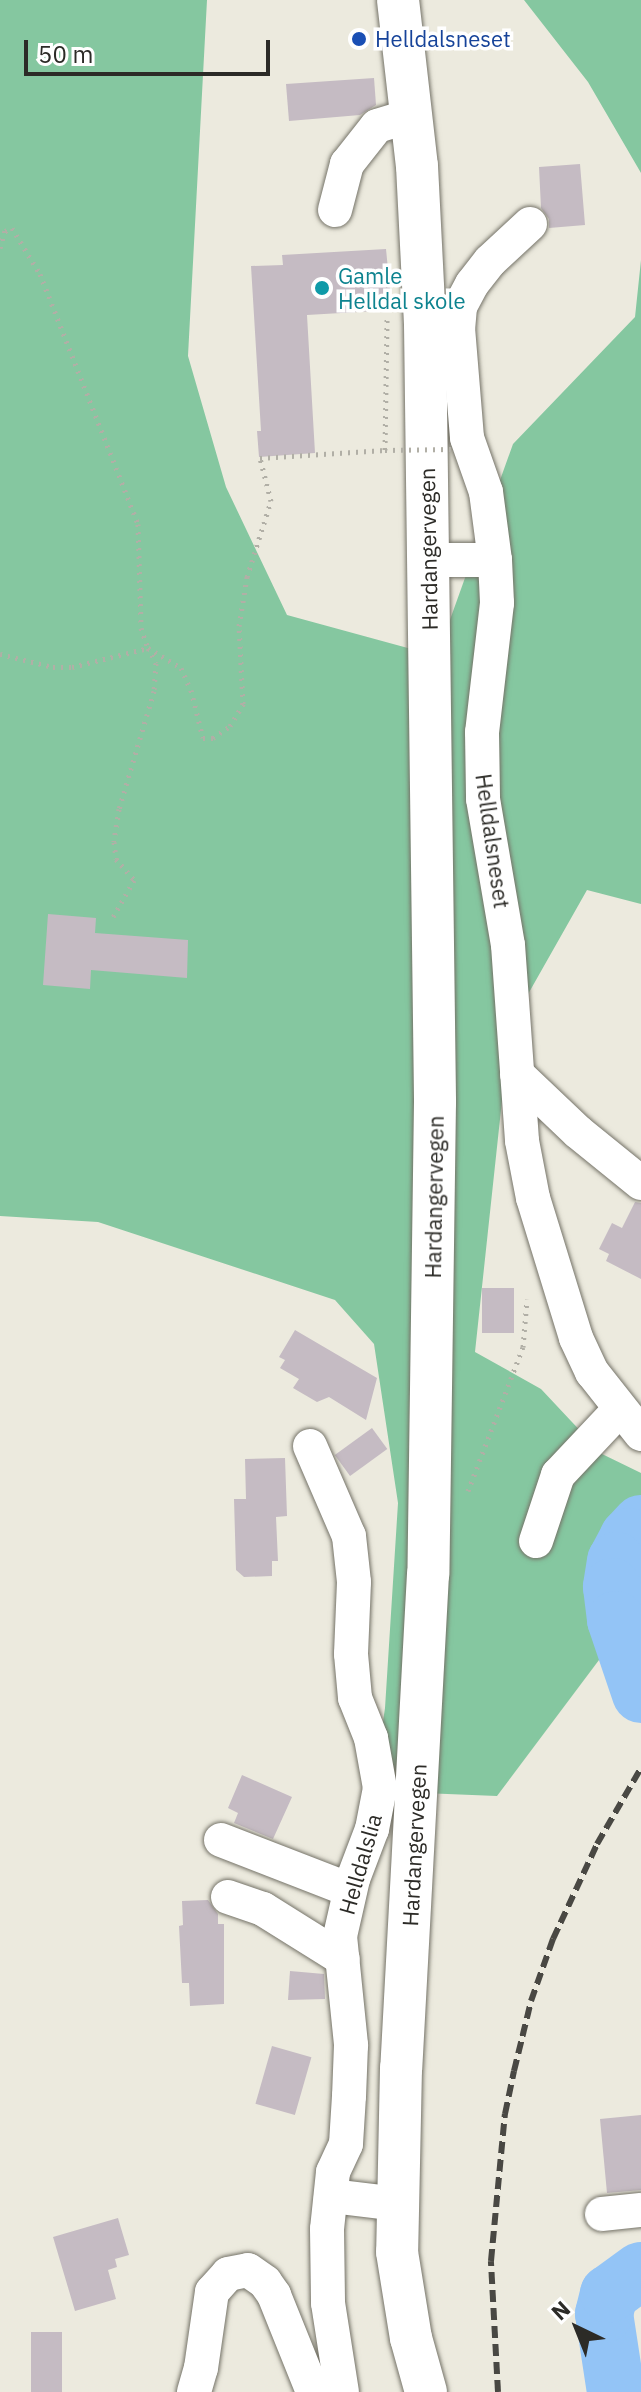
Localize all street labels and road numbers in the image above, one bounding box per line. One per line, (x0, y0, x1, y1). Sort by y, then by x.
street label: Hardangervegen (413, 467, 443, 631)
street label: Helldalsneset (470, 772, 516, 910)
street label: Hardangervegen (419, 1115, 449, 1279)
street label: Hardangervegen (397, 1763, 431, 1927)
street label: Helldalslia (333, 1810, 387, 1918)

